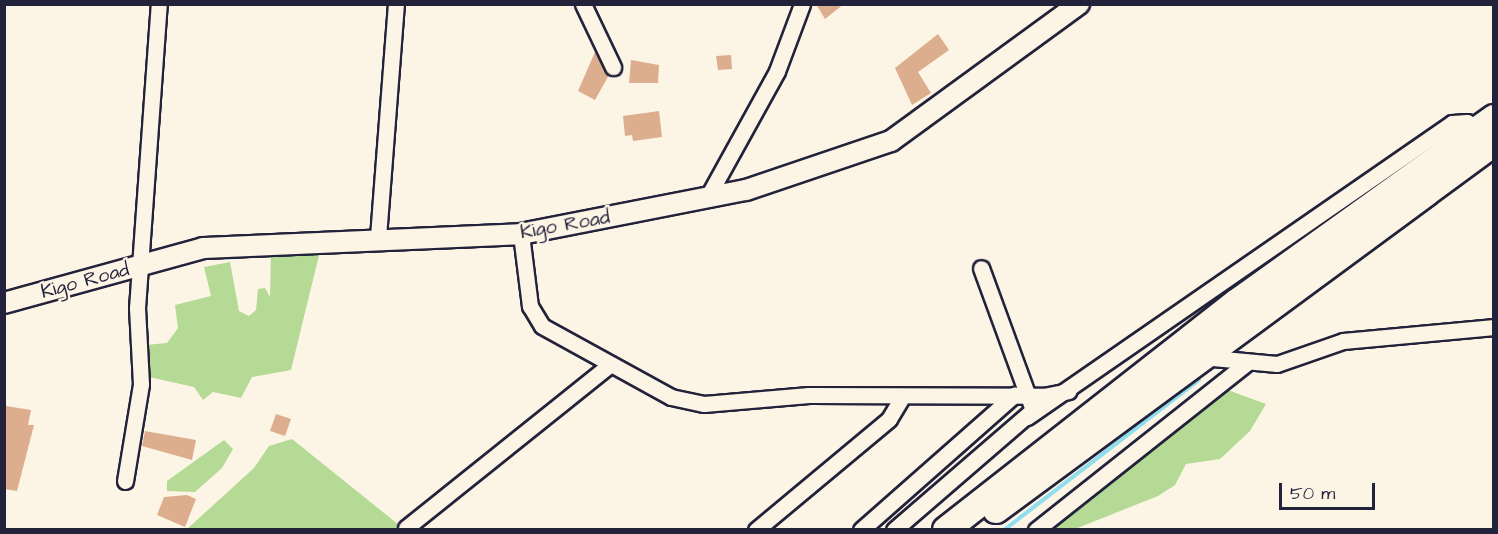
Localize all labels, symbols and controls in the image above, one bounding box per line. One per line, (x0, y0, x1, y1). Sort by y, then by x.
street label: Kigo Road (518, 205, 612, 245)
street label: Kigo Road (38, 258, 132, 304)
scale bar (1282, 471, 1378, 509)
text: 50 m (1290, 481, 1335, 506)

